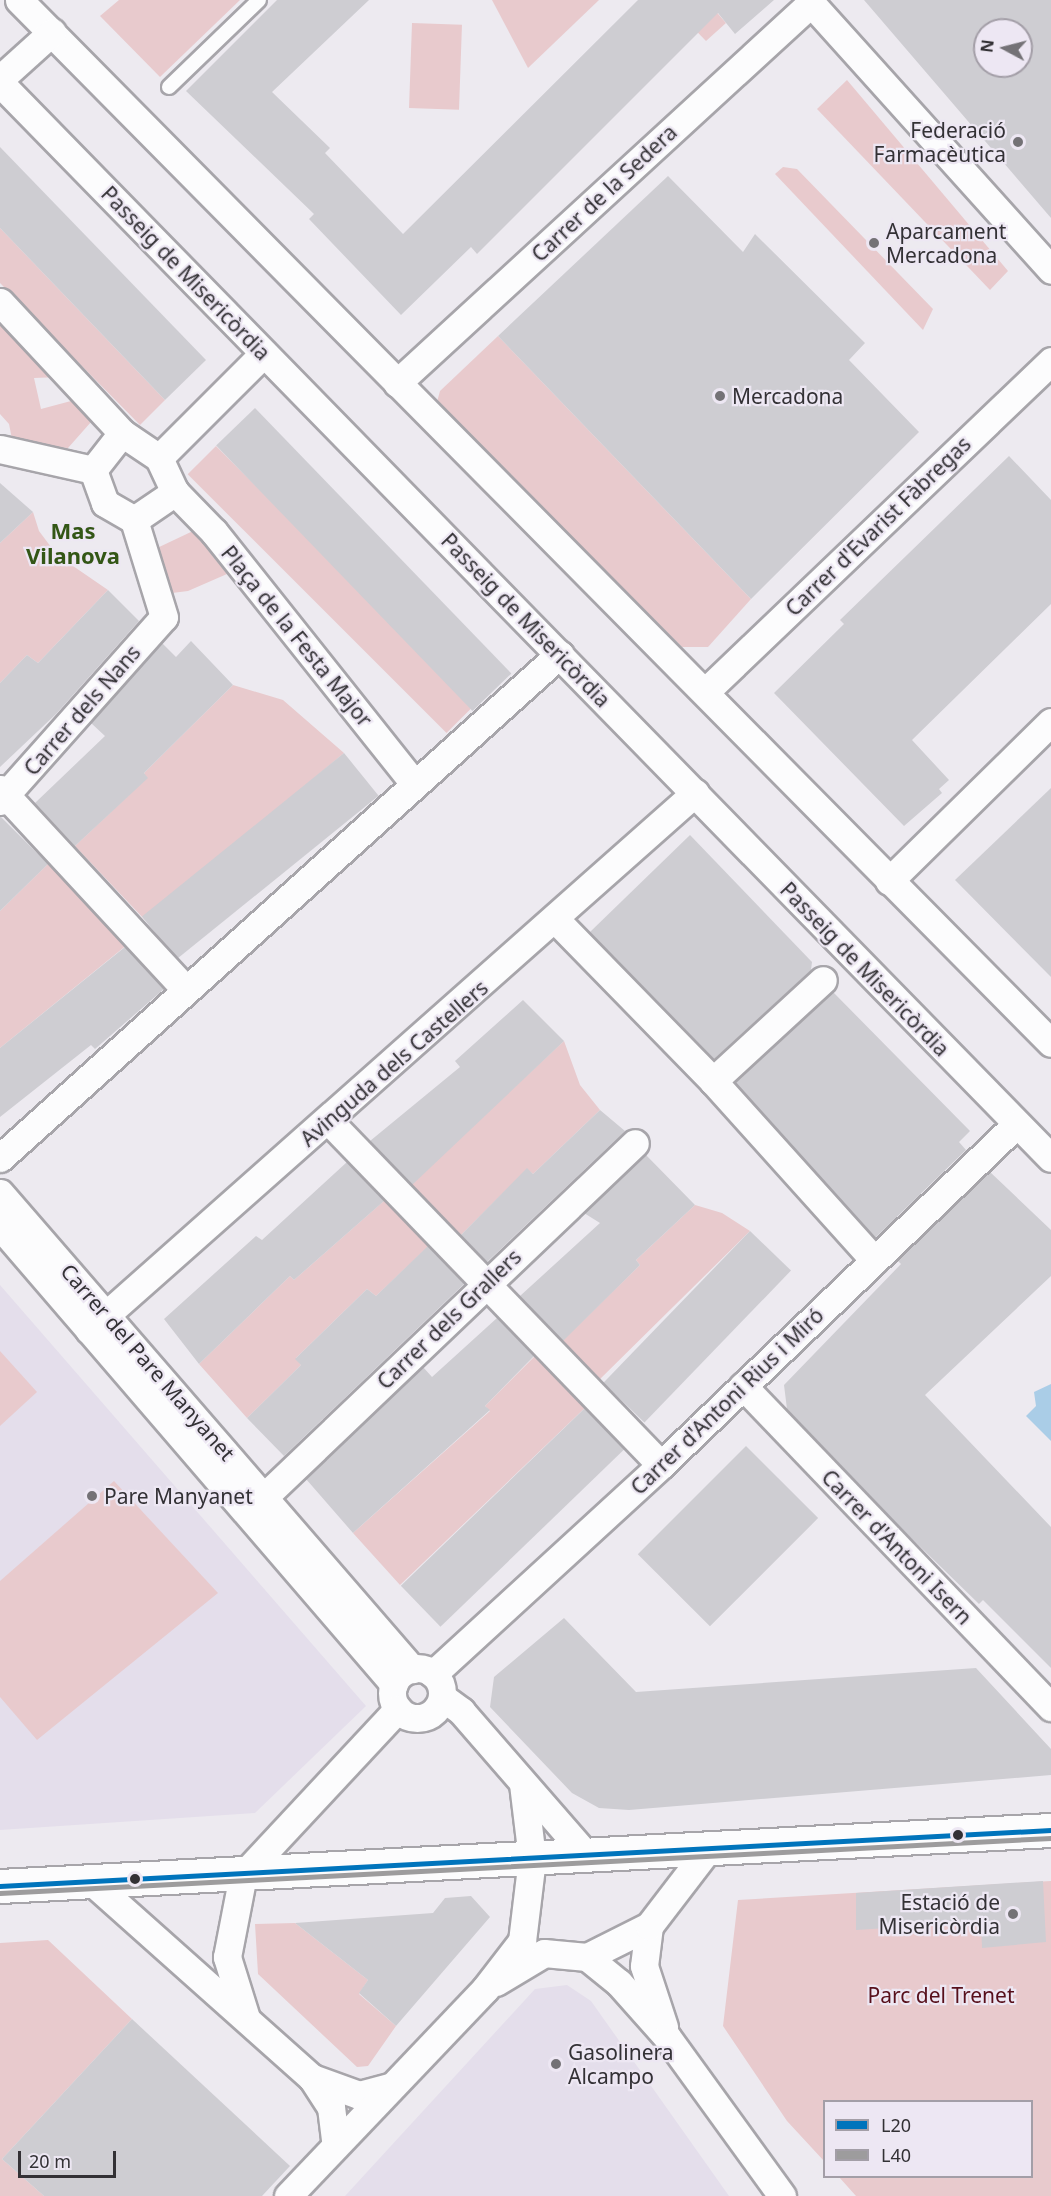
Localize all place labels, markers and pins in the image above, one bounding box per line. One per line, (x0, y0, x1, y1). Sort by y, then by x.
place label: Federació Farmacèutica (873, 117, 1006, 167)
marker: Federació Farmacèutica (1011, 135, 1025, 149)
place label: Aparcament Mercadona (886, 218, 1006, 268)
marker: Aparcament Mercadona (867, 236, 881, 250)
place label: Mercadona (732, 383, 843, 409)
marker: Mercadona (713, 389, 727, 403)
place label: Pare Manyanet (104, 1483, 253, 1509)
marker: Pare Manyanet (85, 1489, 99, 1503)
unlabelled marker (952, 1829, 964, 1841)
unlabelled marker (129, 1873, 141, 1885)
place label: Estació de Misericòrdia (878, 1889, 1000, 1939)
marker: Estació de Misericòrdia (1004, 1905, 1022, 1923)
place label: Gasolinera Alcampo (568, 2039, 674, 2089)
marker: Gasolinera Alcampo (549, 2057, 563, 2071)

